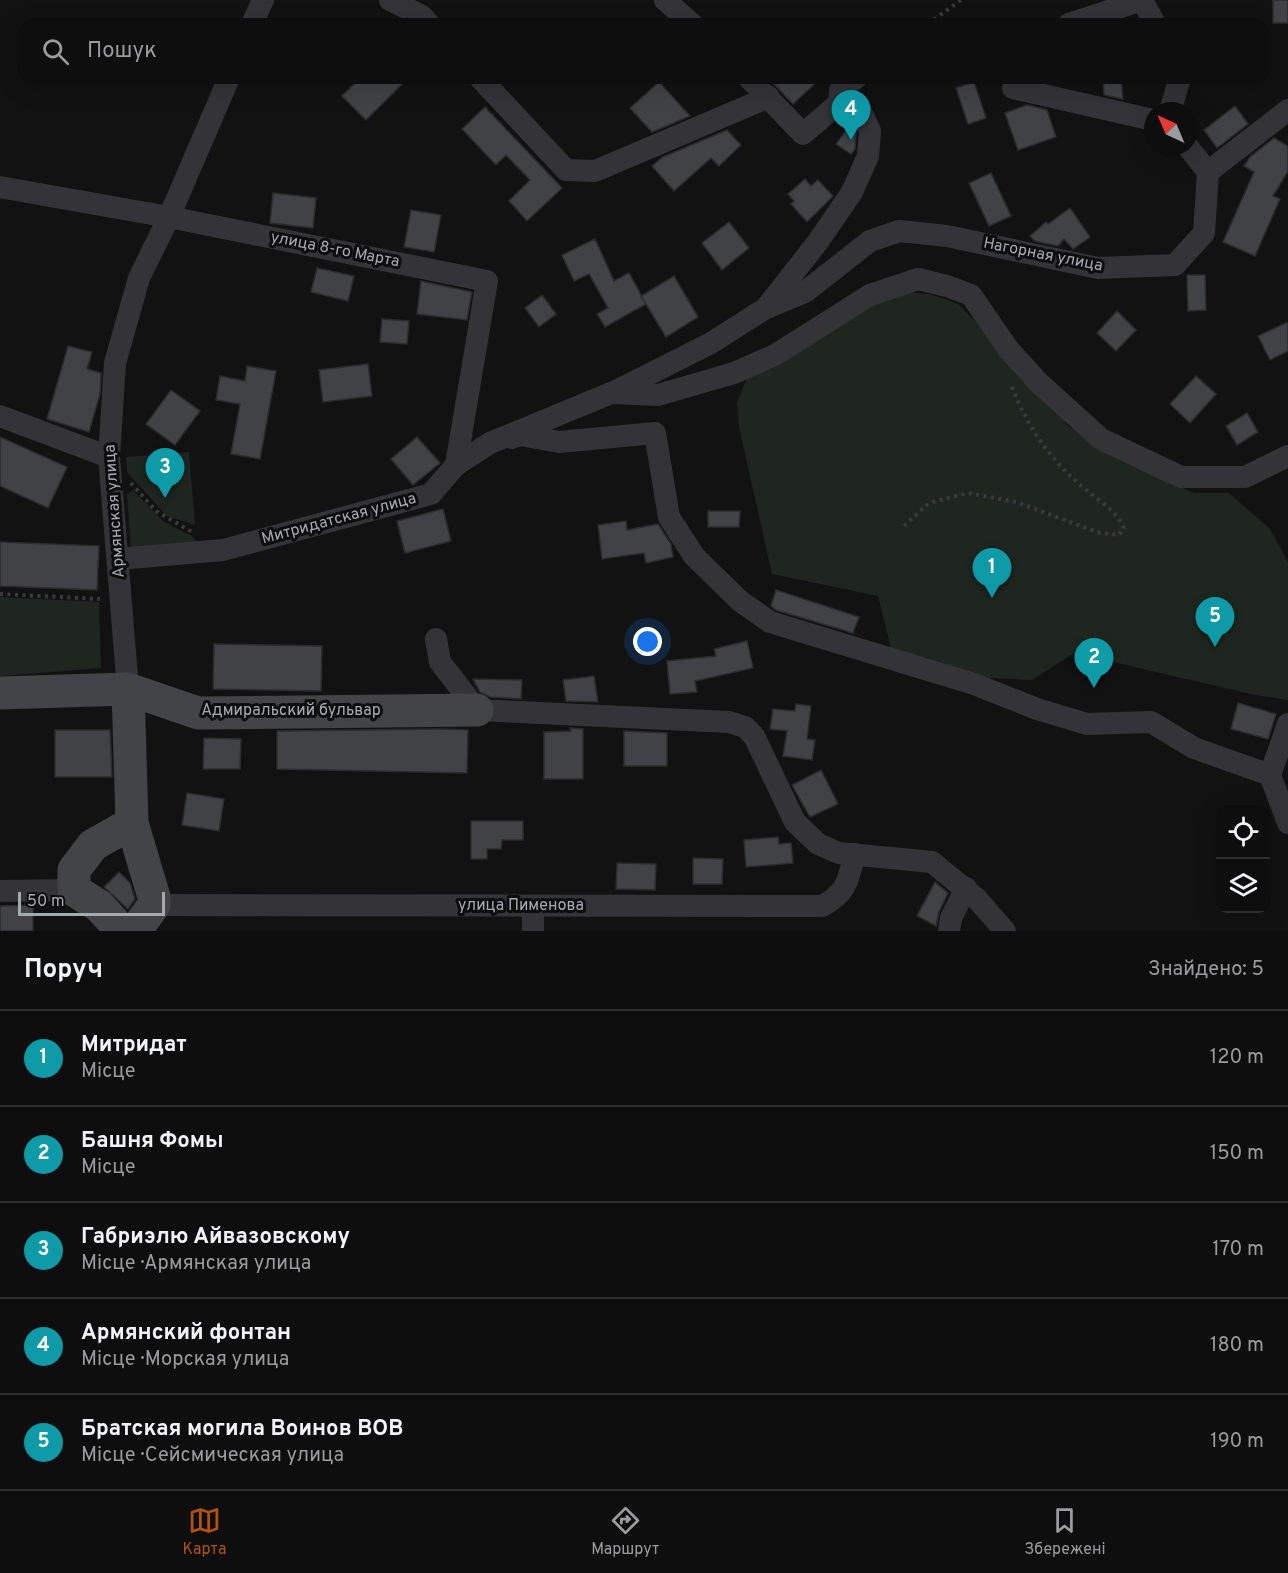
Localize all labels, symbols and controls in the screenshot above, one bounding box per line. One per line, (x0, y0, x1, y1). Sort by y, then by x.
search box (18, 18, 1270, 84)
icon: search (39, 35, 72, 68)
text: Пошук (87, 38, 157, 65)
pin: 4 (832, 90, 870, 140)
north arrow (1144, 102, 1198, 156)
street label: улица 8-го Марта (269, 228, 401, 272)
street label: Нагорная улица (982, 234, 1104, 276)
street label: Армянская улица (100, 444, 130, 578)
pin: 3 (146, 448, 184, 498)
street label: Митридатская улица (259, 489, 419, 549)
pin: 1 (972, 548, 1012, 598)
pin: 5 (1196, 598, 1234, 647)
your location (633, 627, 662, 656)
pin: 2 (1074, 638, 1114, 688)
street label: Адмиральский бульвар (201, 701, 381, 721)
map controls (1216, 805, 1270, 913)
button: locate (1216, 805, 1270, 859)
button: layers (1216, 859, 1270, 913)
scale bar (18, 889, 165, 917)
text: 50 m (27, 892, 65, 912)
street label: улица Пименова (458, 896, 584, 916)
text: Поруч (24, 954, 103, 987)
text: Знайдено: 5 (1148, 957, 1264, 983)
text: Митридат (81, 1032, 187, 1059)
text: 1 (40, 1045, 48, 1071)
text: 120 m (1210, 1045, 1264, 1071)
text: Місце (81, 1059, 135, 1085)
text: Башня Фомы (81, 1128, 224, 1155)
text: 2 (37, 1141, 50, 1167)
text: 150 m (1210, 1141, 1264, 1167)
text: Місце (81, 1155, 135, 1181)
text: Габриэлю Айвазовскому (81, 1224, 350, 1251)
text: 3 (38, 1237, 50, 1263)
text: 170 m (1212, 1237, 1264, 1263)
text: Місце · Армянская улица (81, 1251, 311, 1277)
text: Армянский фонтан (81, 1320, 291, 1347)
text: 4 (37, 1333, 50, 1359)
text: 180 m (1210, 1333, 1264, 1359)
text: Місце · Морская улица (81, 1347, 289, 1373)
text: Братская могила Воинов ВОВ (81, 1416, 403, 1443)
text: 5 (37, 1429, 50, 1455)
text: 190 m (1210, 1429, 1264, 1455)
text: Місце · Сейсмическая улица (81, 1443, 344, 1469)
tab: Карта (182, 1504, 226, 1560)
tab: Маршрут (591, 1504, 659, 1560)
tab: Збережені (1024, 1504, 1106, 1560)

